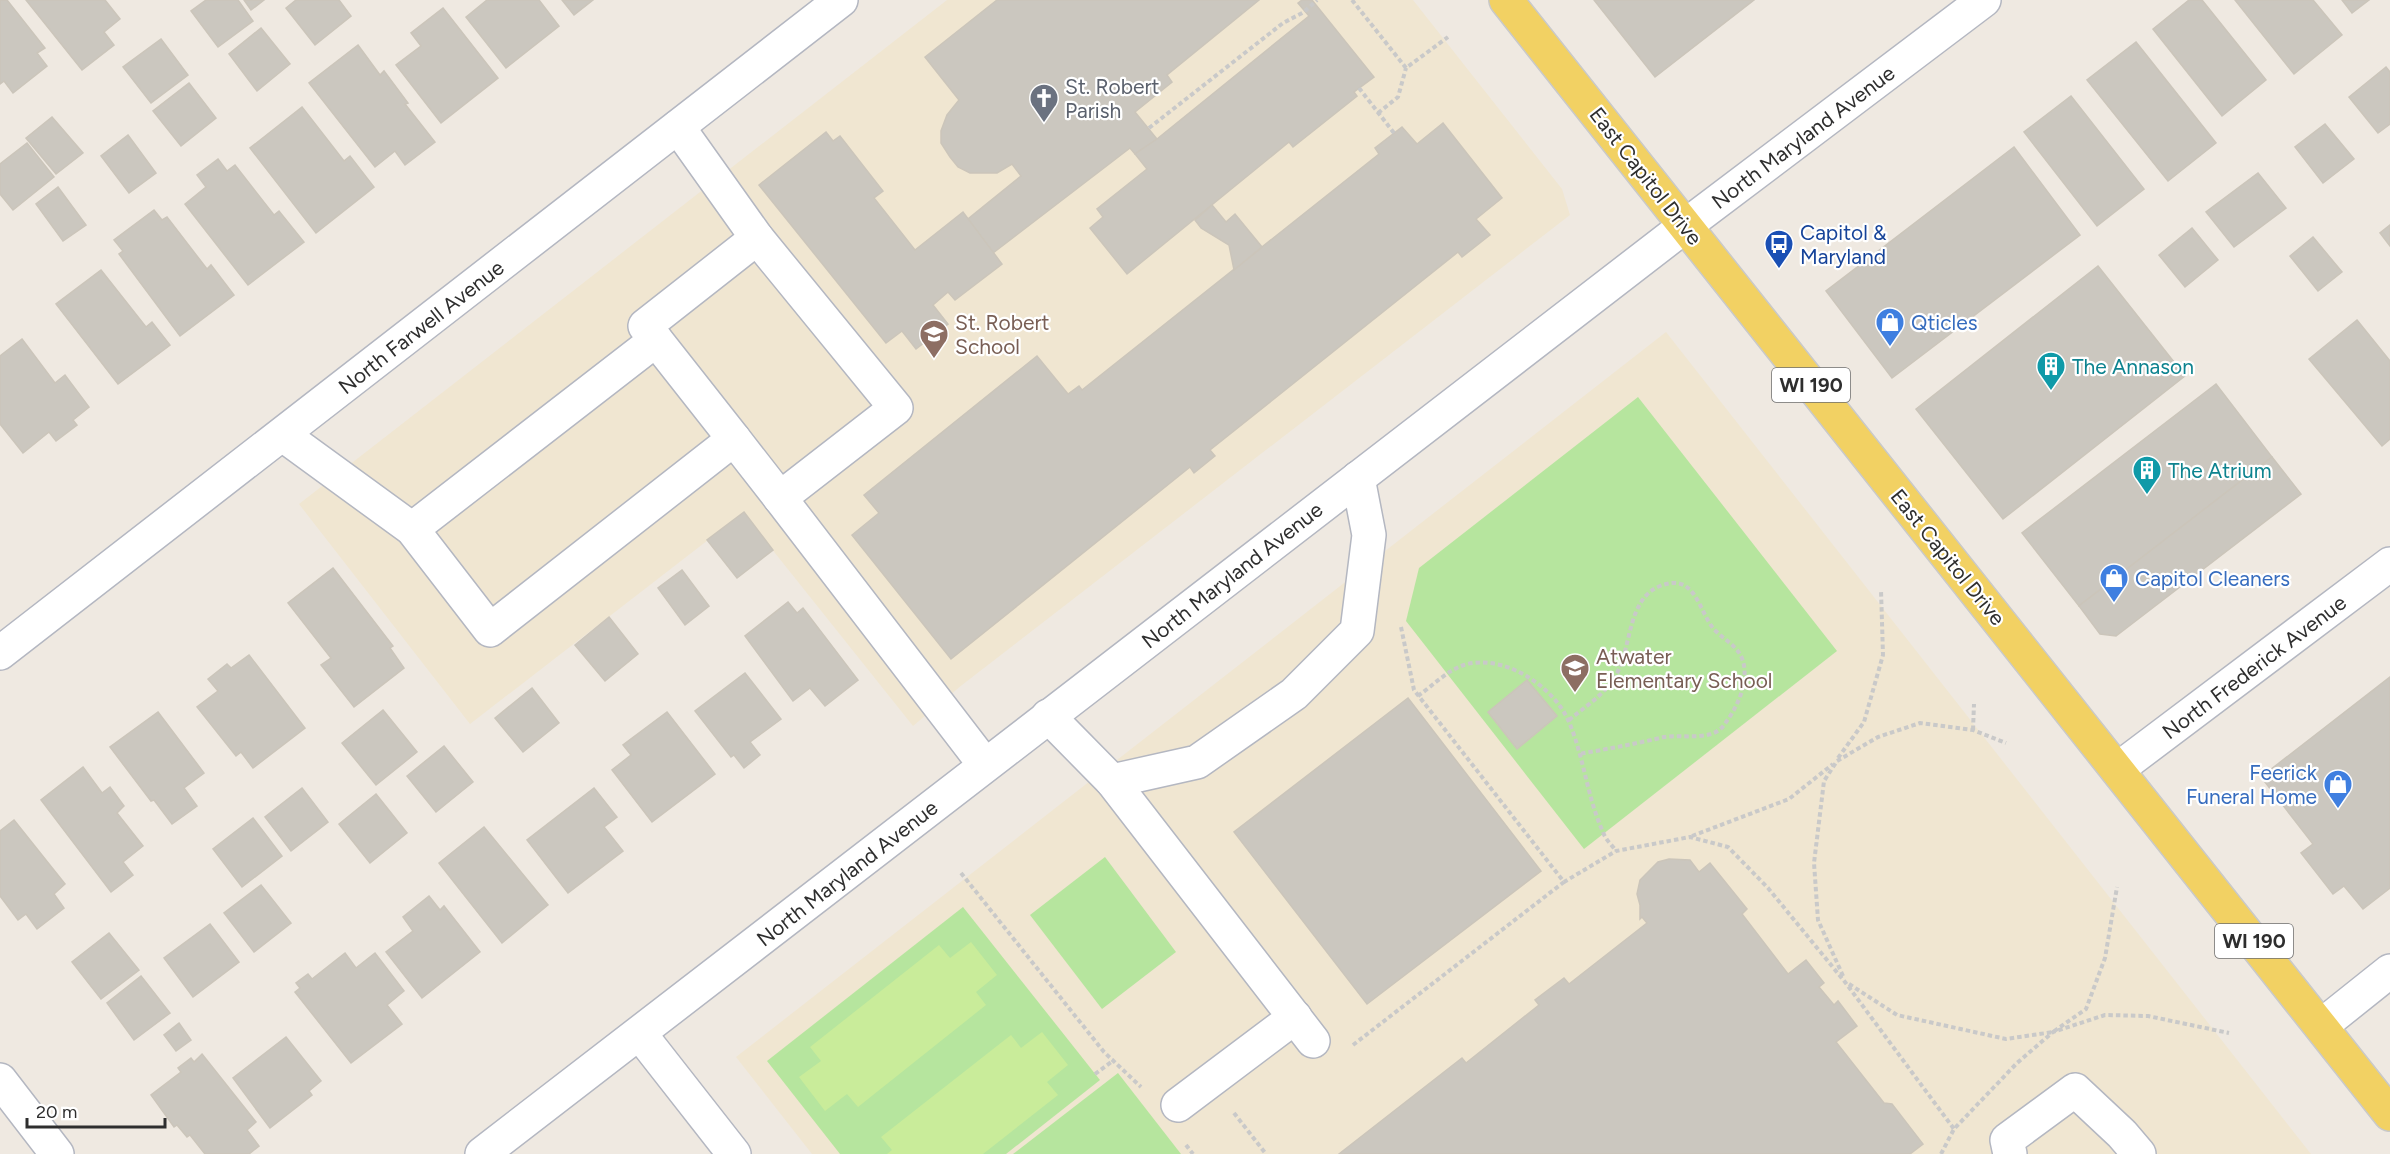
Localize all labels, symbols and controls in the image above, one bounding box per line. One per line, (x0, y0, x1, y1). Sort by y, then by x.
street label: North Maryland Avenue (1707, 60, 1899, 214)
place label: St. Robert Parish (1065, 74, 1160, 123)
church icon: St. Robert Parish (1028, 82, 1060, 124)
street label: East Capitol Drive (1585, 102, 1707, 250)
place label: Capitol & Maryland (1800, 220, 1887, 269)
bus stop icon: Capitol & Maryland (1763, 228, 1795, 270)
street label: North Farwell Avenue (333, 255, 509, 399)
shop icon: Qticles (1874, 306, 1906, 348)
place label: St. Robert School (955, 310, 1050, 359)
place label: Qticles (1911, 310, 1977, 335)
school or university icon: St. Robert School (918, 318, 950, 360)
building icon: The Annason (2035, 350, 2067, 392)
place label: The Annason (2072, 354, 2194, 379)
road number: WI 190 (1772, 368, 1850, 402)
building icon: The Atrium (2131, 454, 2163, 496)
place label: The Atrium (2168, 458, 2272, 483)
street label: East Capitol Drive (1886, 484, 2010, 630)
street label: North Maryland Avenue (1137, 497, 1327, 653)
shop icon: Capitol Cleaners (2098, 562, 2130, 604)
place label: Capitol Cleaners (2135, 566, 2290, 591)
street label: North Frederick Avenue (2157, 590, 2351, 744)
place label: Atwater Elementary School (1596, 644, 1772, 693)
school or university icon: Atwater Elementary School (1559, 652, 1591, 694)
place label: Feerick Funeral Home (2186, 760, 2318, 809)
shop icon: Feerick Funeral Home (2322, 768, 2354, 810)
street label: North Maryland Avenue (752, 795, 942, 951)
road number: WI 190 (2215, 924, 2293, 958)
scale bar (27, 1091, 165, 1129)
text: 20 m (36, 1101, 77, 1123)

